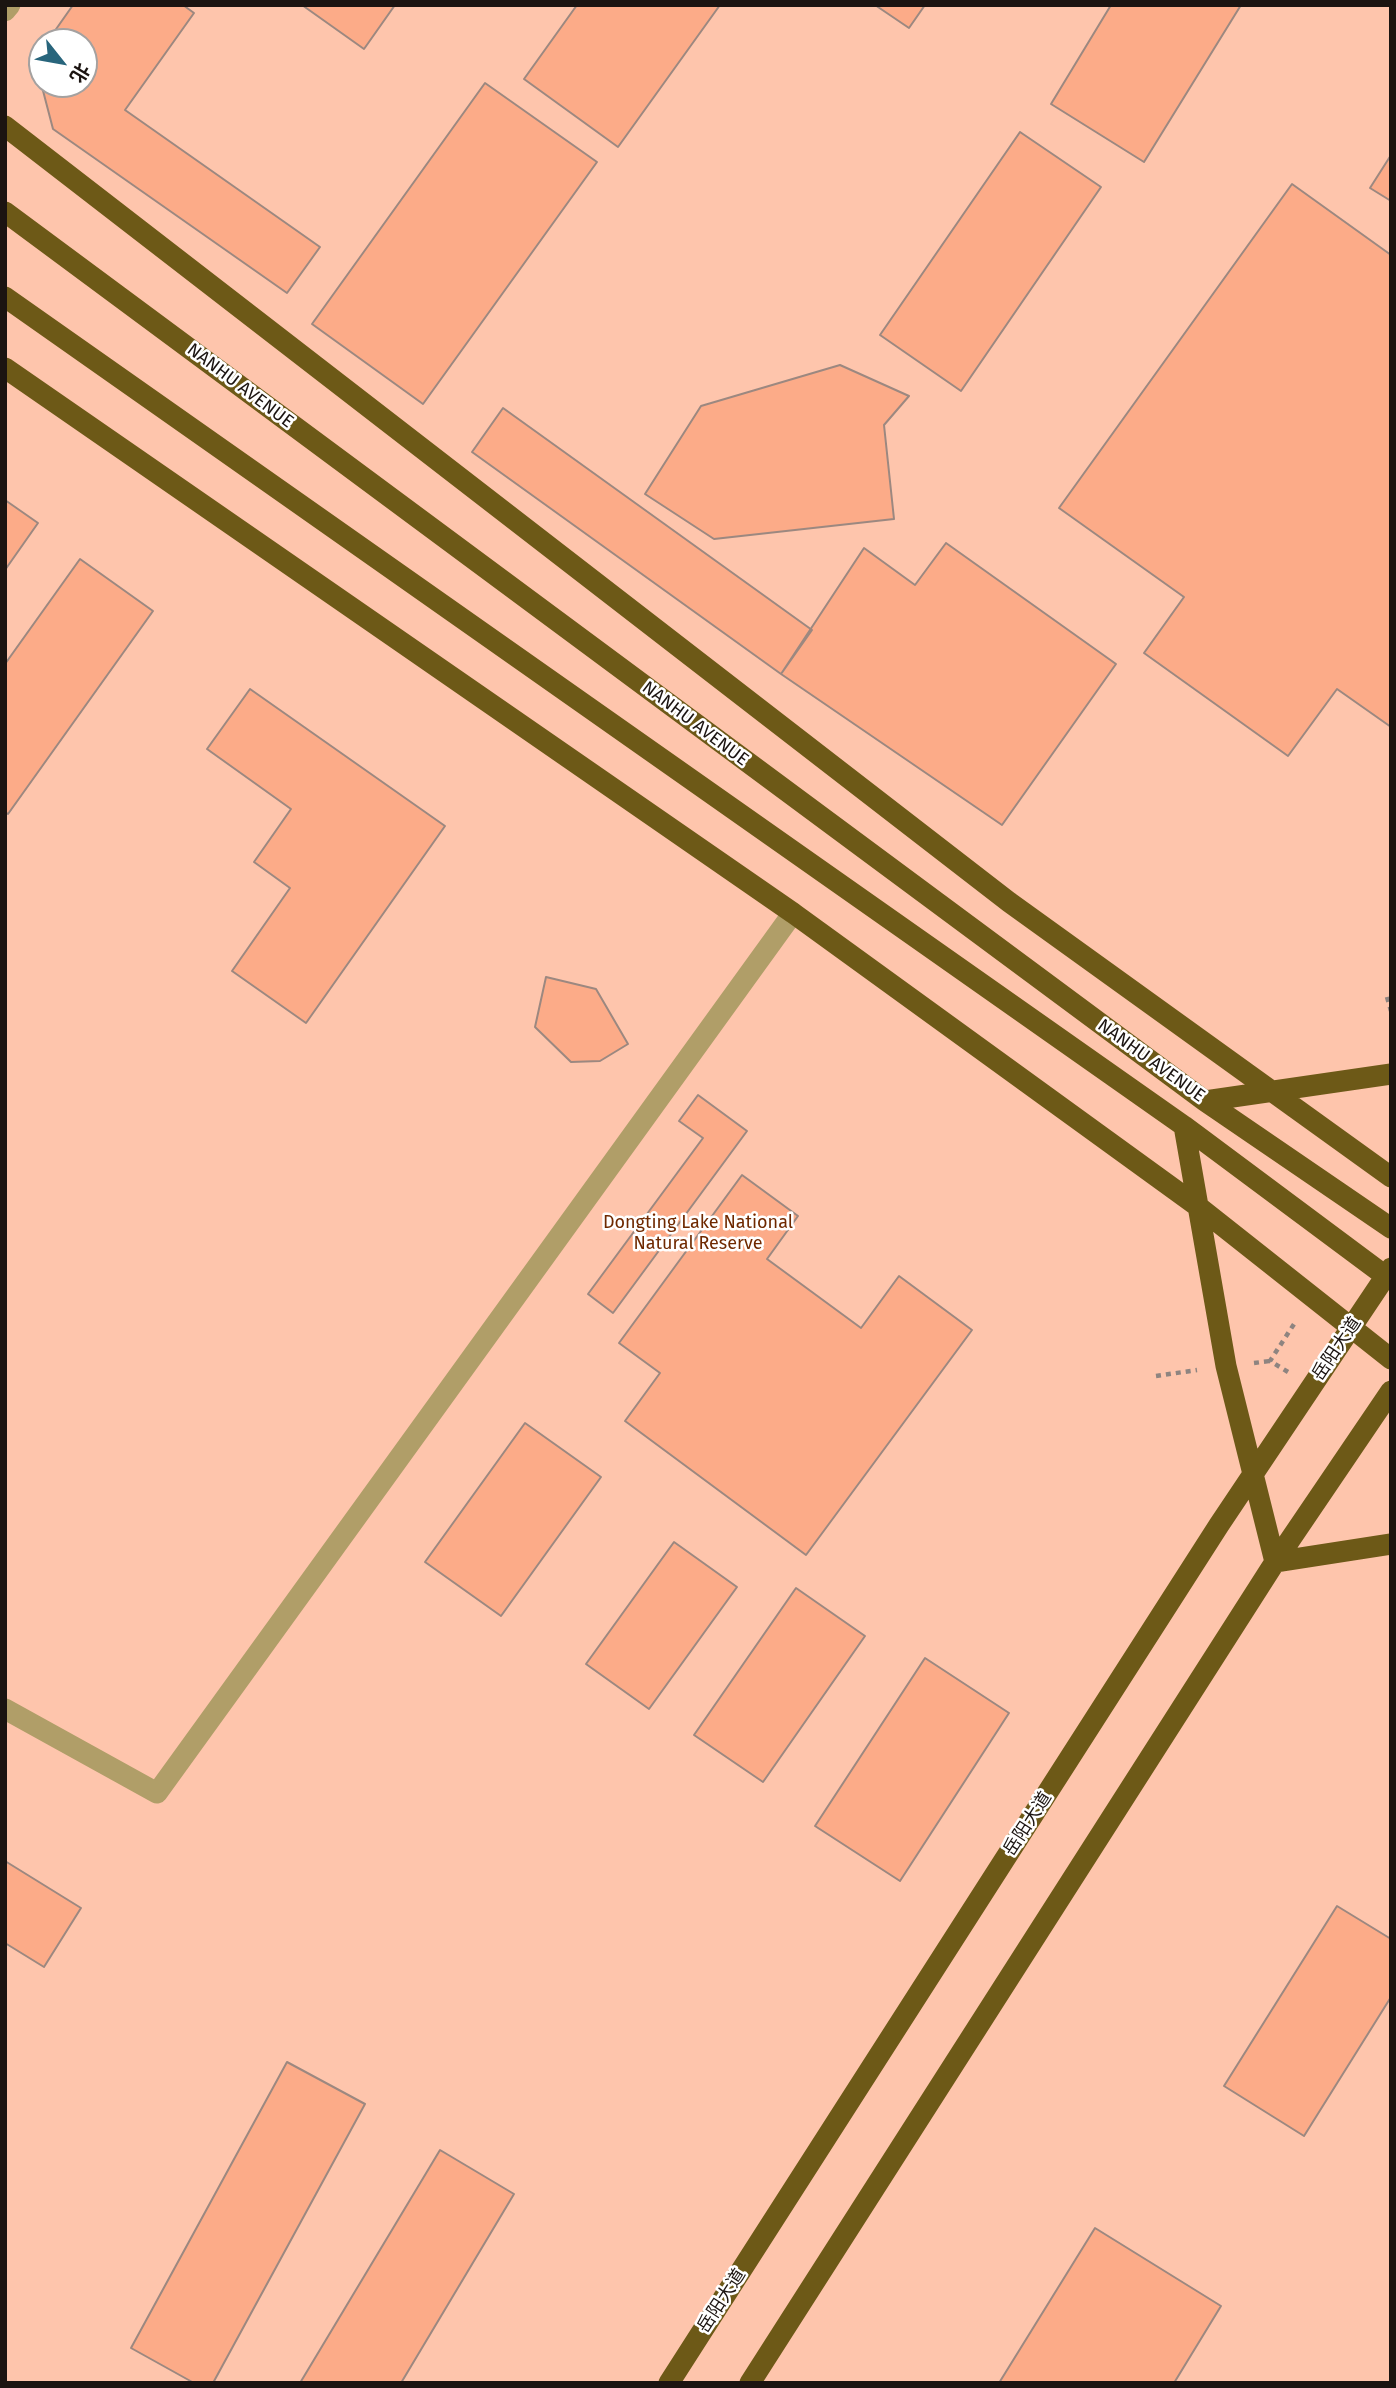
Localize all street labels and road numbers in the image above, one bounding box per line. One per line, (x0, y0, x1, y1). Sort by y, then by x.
street label: NANHU AVENUE (183, 339, 297, 433)
street label: NANHU AVENUE (638, 677, 752, 771)
street label: NANHU AVENUE (1093, 1015, 1209, 1107)
street label: 岳阳大道 (1308, 1313, 1366, 1385)
street label: 岳阳大道 (999, 1788, 1057, 1860)
street label: 岳阳大道 (693, 2265, 751, 2337)

